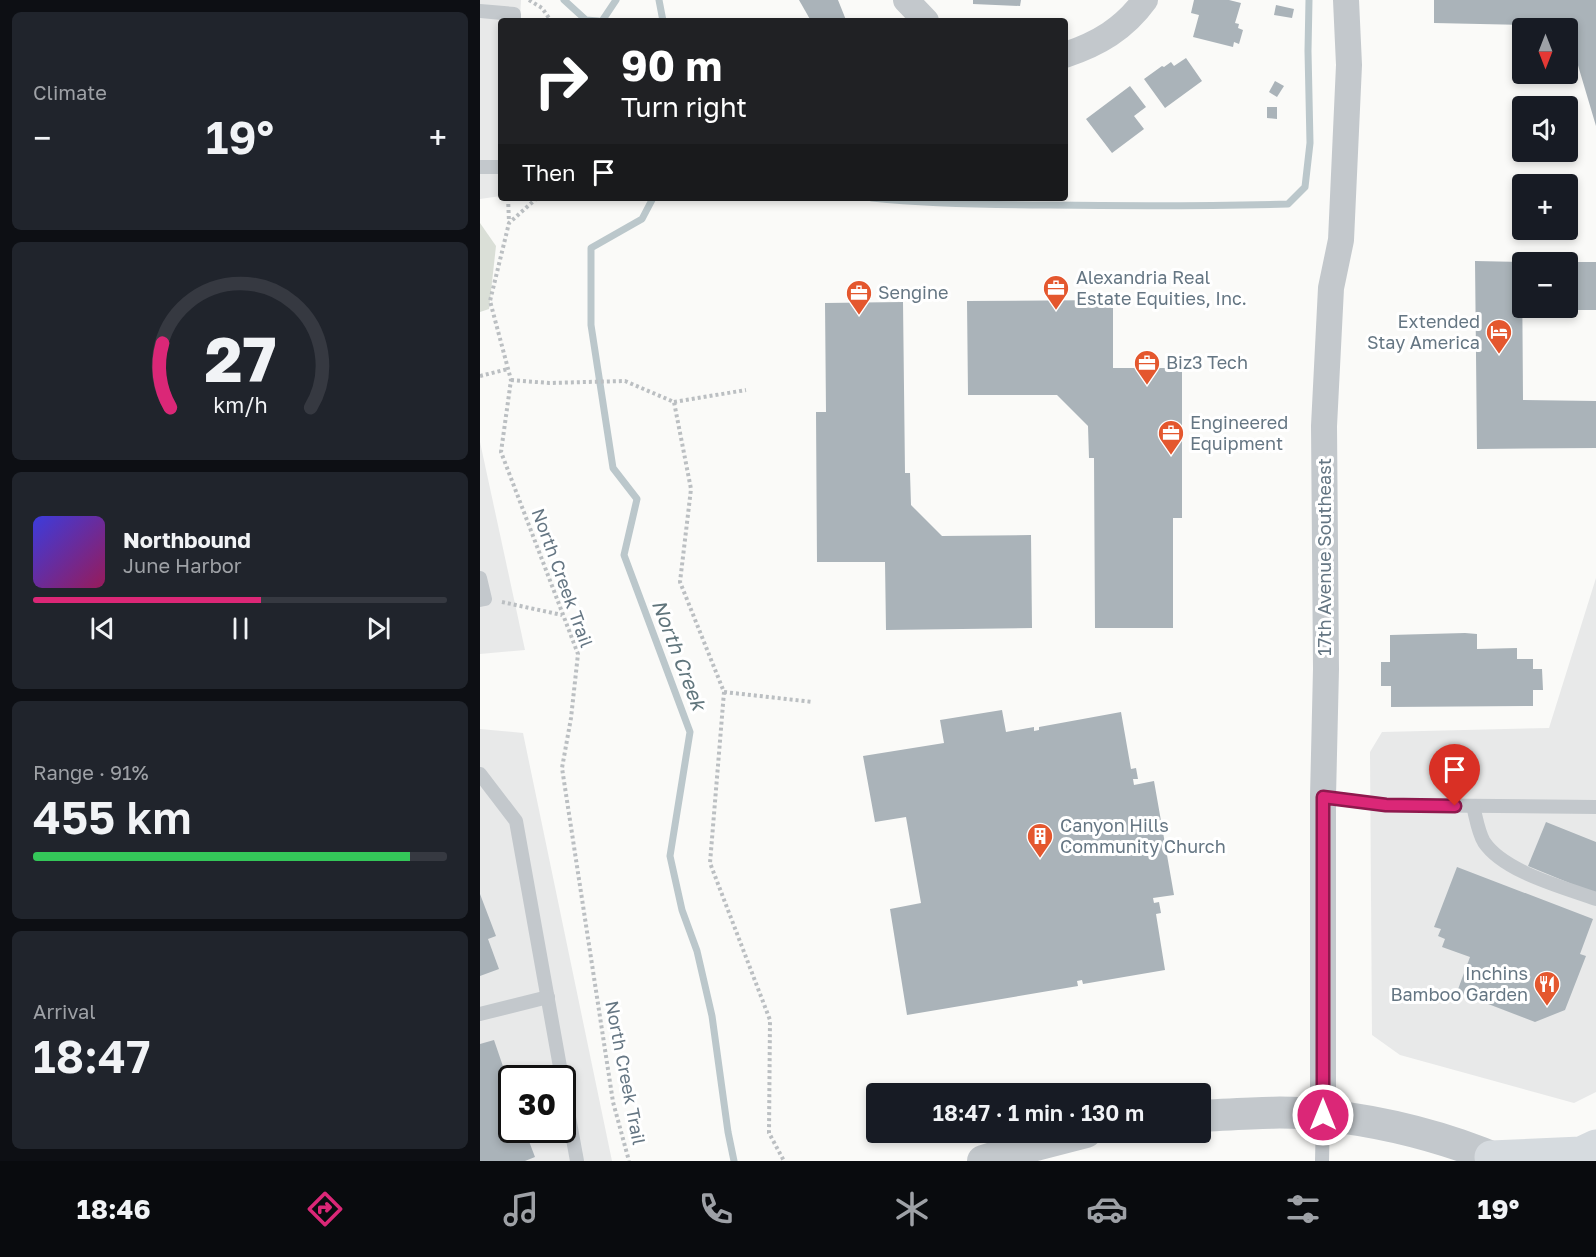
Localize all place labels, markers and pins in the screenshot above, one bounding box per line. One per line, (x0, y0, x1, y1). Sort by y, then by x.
place label: Alexandria Real Estate Equities, Inc. (1076, 266, 1247, 309)
office icon: Alexandria Real Estate Equities, Inc. (1041, 273, 1071, 311)
office icon: Sengine (844, 278, 874, 316)
place label: Sengine (878, 281, 948, 303)
place label: Extended Stay America (1367, 310, 1480, 353)
hotel icon: Extended Stay America (1484, 317, 1514, 355)
office icon: Biz3 Tech (1132, 348, 1162, 386)
place label: Biz3 Tech (1166, 351, 1248, 373)
place label: Engineered Equipment (1190, 411, 1288, 454)
office icon: Engineered Equipment (1156, 418, 1186, 456)
pin (1429, 744, 1480, 806)
place label: Canyon Hills Community Church (1060, 814, 1226, 857)
building icon: Canyon Hills Community Church (1025, 821, 1055, 859)
place label: Inchins Bamboo Garden (1390, 962, 1528, 1005)
restaurant icon: Inchins Bamboo Garden (1532, 969, 1562, 1007)

